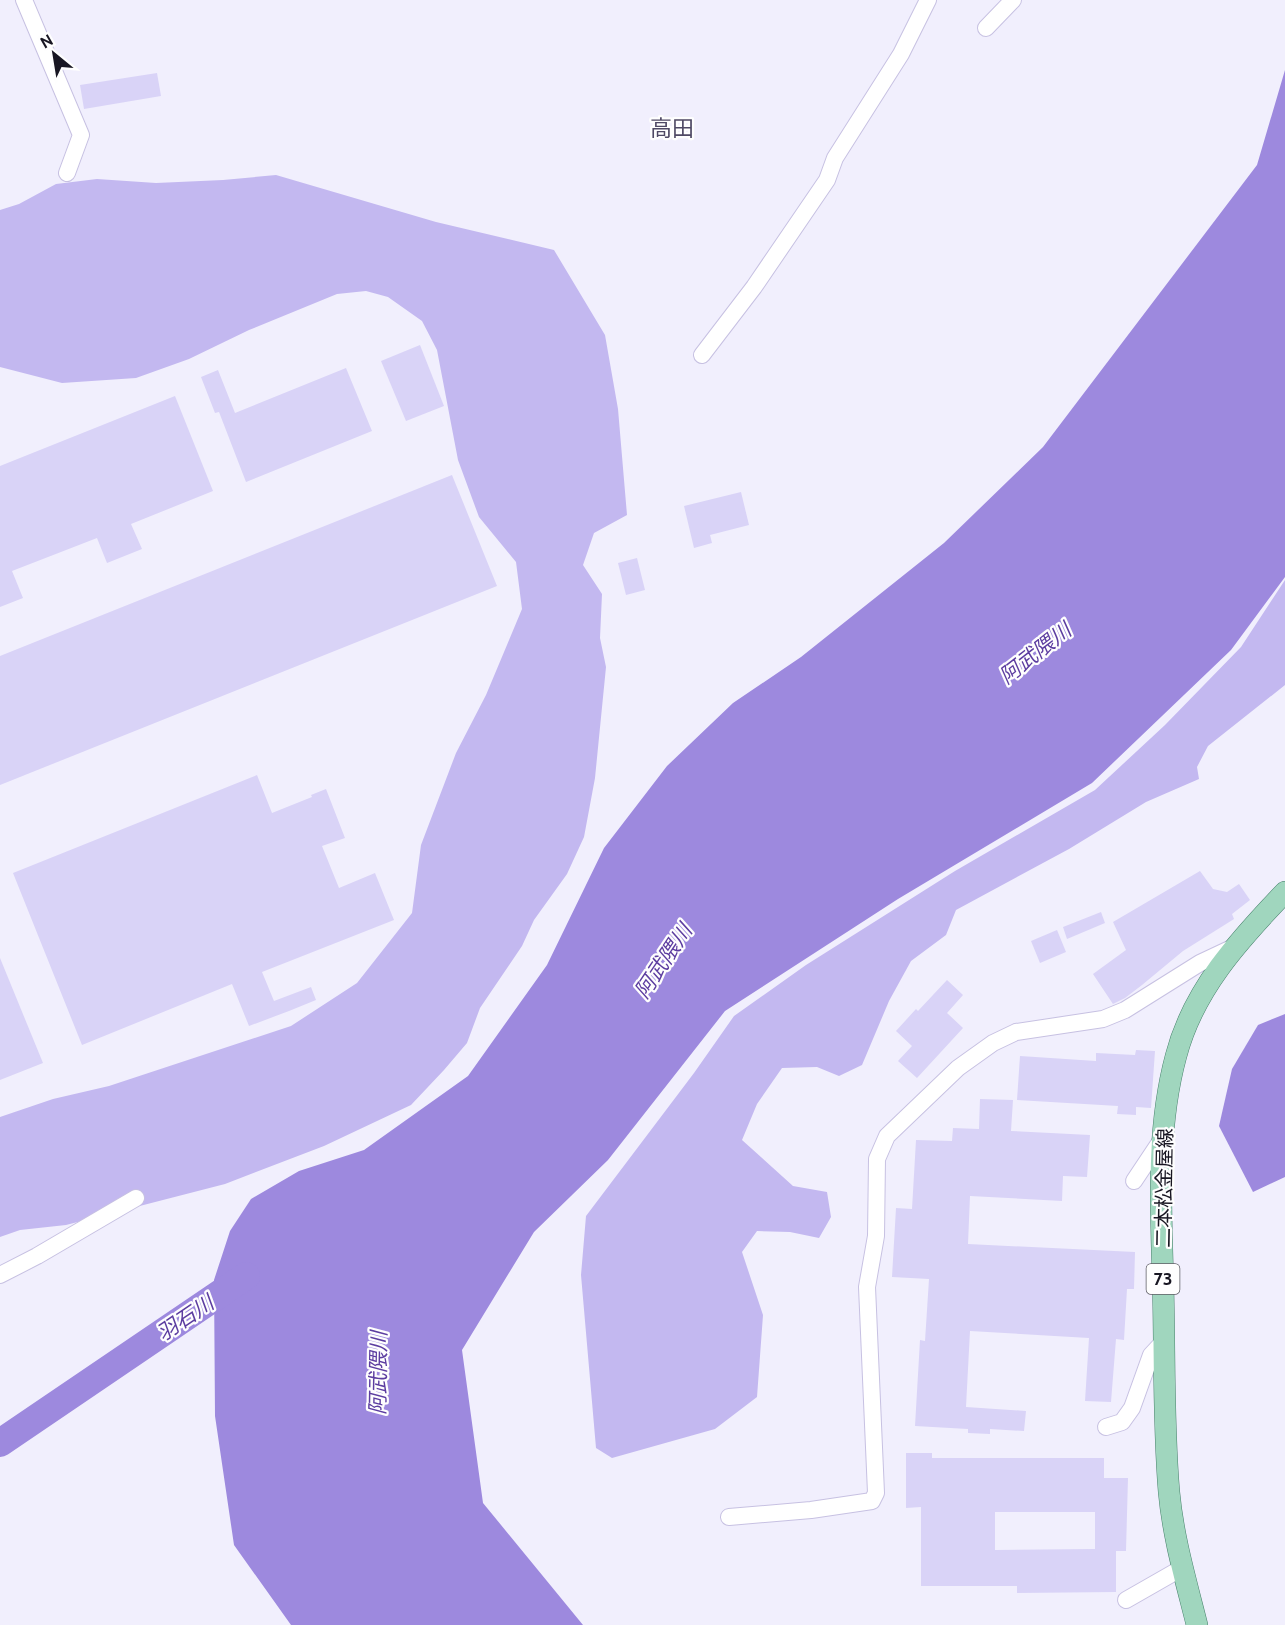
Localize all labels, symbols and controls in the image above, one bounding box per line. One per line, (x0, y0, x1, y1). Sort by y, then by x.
north arrow (24, 24, 84, 84)
text: N (37, 30, 56, 52)
district label: 高田 (650, 115, 694, 142)
water label: 阿武隈川 (994, 616, 1077, 689)
water label: 阿武隈川 (629, 918, 698, 1003)
street label: 二本松金屋線 (1151, 1128, 1177, 1248)
road number: 73 (1146, 1264, 1180, 1294)
water label: 羽石川 (152, 1289, 220, 1346)
water label: 阿武隈川 (365, 1329, 391, 1415)

